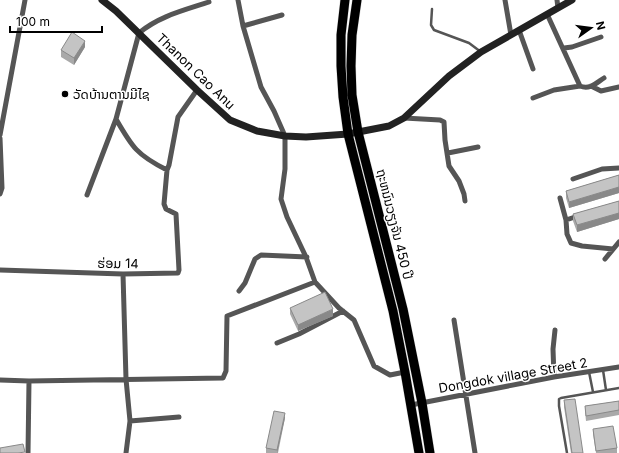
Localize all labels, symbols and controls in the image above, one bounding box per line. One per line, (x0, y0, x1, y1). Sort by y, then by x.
scale bar (10, 8, 102, 34)
north arrow (571, 8, 611, 48)
text: 100 m (16, 14, 50, 29)
text: N (593, 20, 609, 31)
street label: Thanon Cao Anu (153, 30, 239, 112)
place label: ວັດບ້ານຕານມີໄຊ (73, 86, 150, 102)
marker: ວັດບ້ານຕານມີໄຊ (60, 89, 70, 99)
street label: ຖະຫນົນວຽງຈັນ 450 ປີ (374, 167, 416, 281)
street label: ຮ່ອມ 14 (97, 255, 139, 271)
street label: Dongdok village Street 2 (437, 354, 589, 396)

